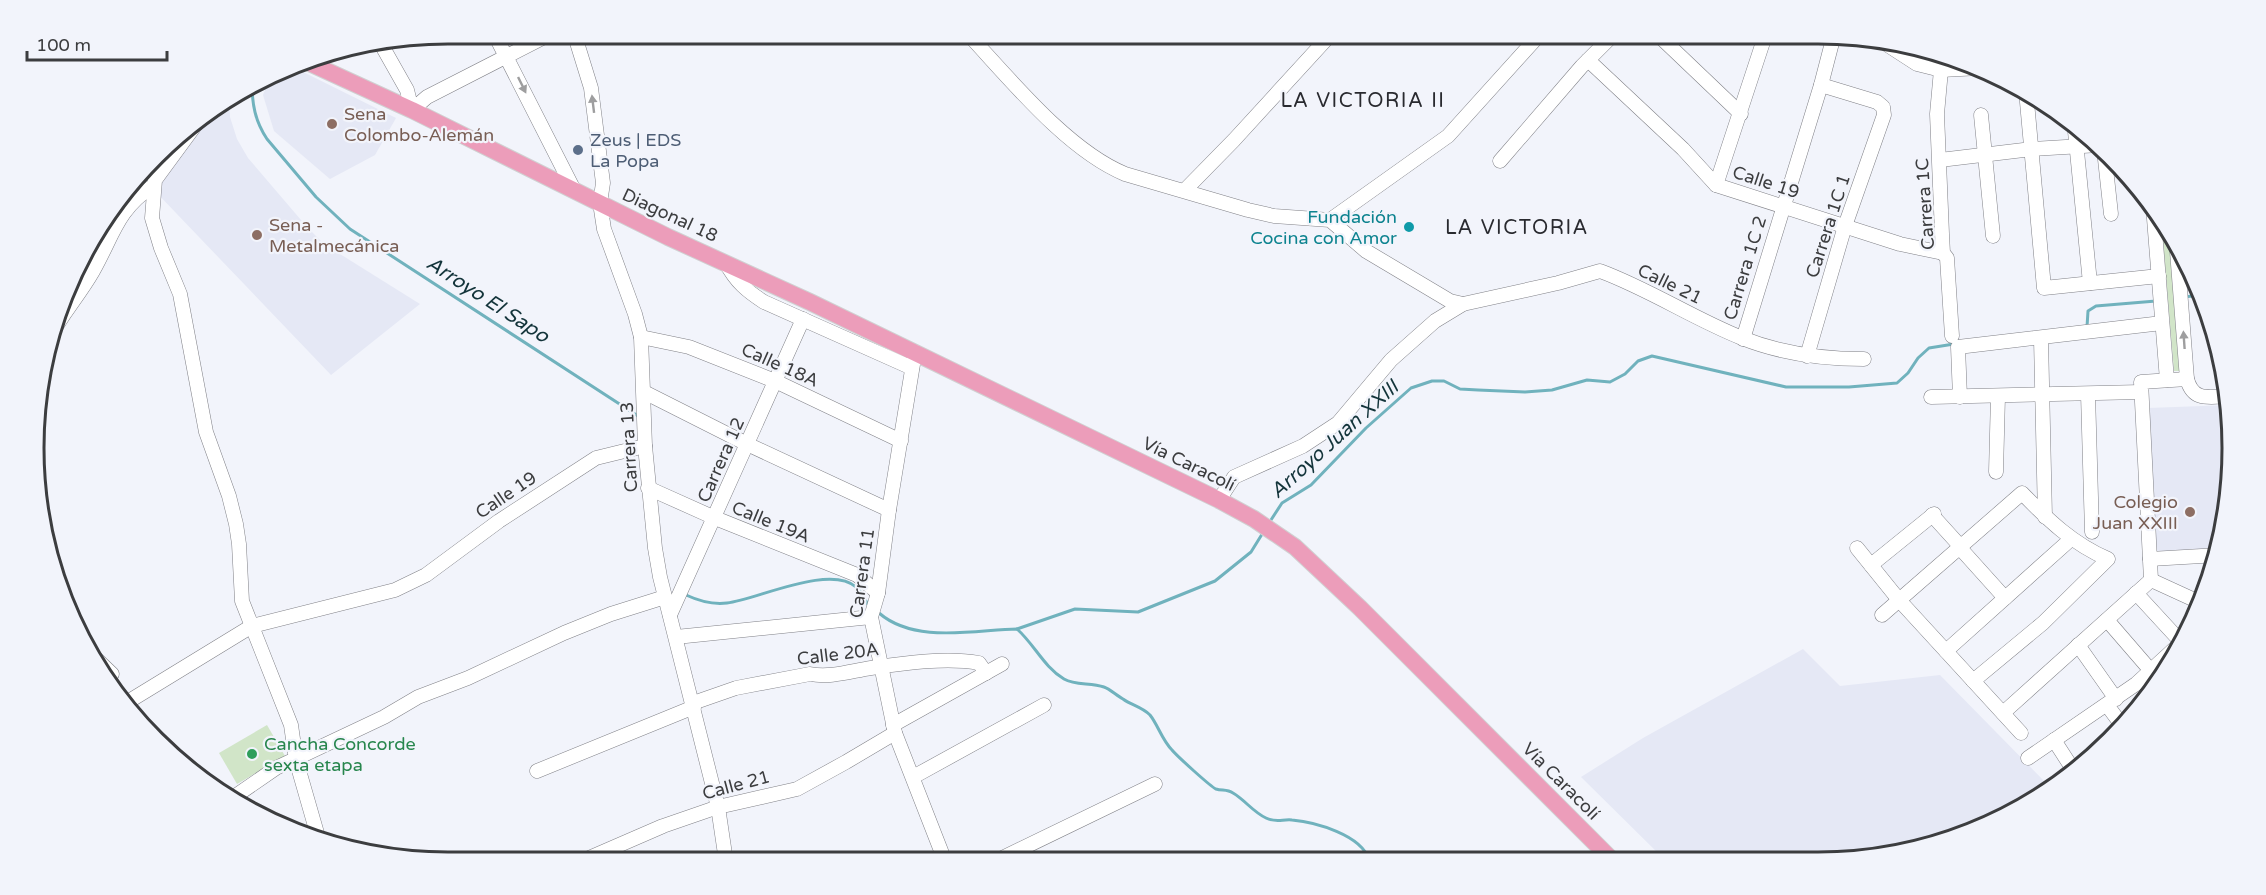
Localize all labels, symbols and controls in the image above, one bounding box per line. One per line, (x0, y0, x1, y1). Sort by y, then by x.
scale bar (27, 24, 166, 62)
text: 100 m (36, 34, 91, 56)
one-way arrow (517, 76, 526, 93)
district label: LA VICTORIA II (1280, 89, 1446, 113)
one-way arrow (588, 94, 598, 113)
place label: Sena Colombo-Alemán (344, 103, 494, 146)
marker: Sena Colombo-Alemán (325, 117, 339, 131)
place label: Zeus | EDS La Popa (590, 129, 681, 172)
marker: Zeus | EDS La Popa (571, 143, 585, 157)
street label: Carrera 1C (1911, 157, 1939, 251)
street label: Calle 19 (1730, 161, 1802, 203)
street label: Carrera 1C 1 (1801, 171, 1855, 281)
street label: Diagonal 18 (619, 183, 721, 247)
place label: Fundación Cocina con Amor (1250, 206, 1397, 249)
street label: Carrera 1C 2 (1719, 213, 1771, 323)
place label: Sena - Metalmecánica (269, 214, 399, 257)
district label: LA VICTORIA (1445, 216, 1589, 240)
marker: Fundación Cocina con Amor (1402, 220, 1416, 234)
marker: Sena - Metalmecánica (250, 228, 264, 242)
water label: Arroyo El Sapo (422, 251, 554, 349)
street label: Calle 21 (1634, 259, 1706, 309)
one-way arrow (2179, 330, 2189, 349)
street label: Calle 18A (738, 338, 822, 392)
water label: Arroyo Juan XXIII (1266, 374, 1406, 504)
street label: Carrera 13 (616, 401, 642, 493)
street label: Carrera 12 (693, 414, 749, 506)
street label: Vía Caracolí (1139, 432, 1240, 496)
street label: Calle 19 (471, 467, 541, 523)
place label: Colegio Juan XXIII (2093, 491, 2178, 534)
street label: Calle 19A (729, 496, 813, 548)
marker: Colegio Juan XXIII (2183, 505, 2197, 519)
street label: Carrera 11 (845, 527, 879, 619)
street label: Calle 20A (796, 638, 880, 670)
place label: Cancha Concorde sexta etapa (264, 733, 416, 776)
street label: Vía Caracolí (1518, 738, 1605, 825)
marker: Cancha Concorde sexta etapa (245, 747, 259, 761)
street label: Calle 21 (700, 765, 772, 805)

